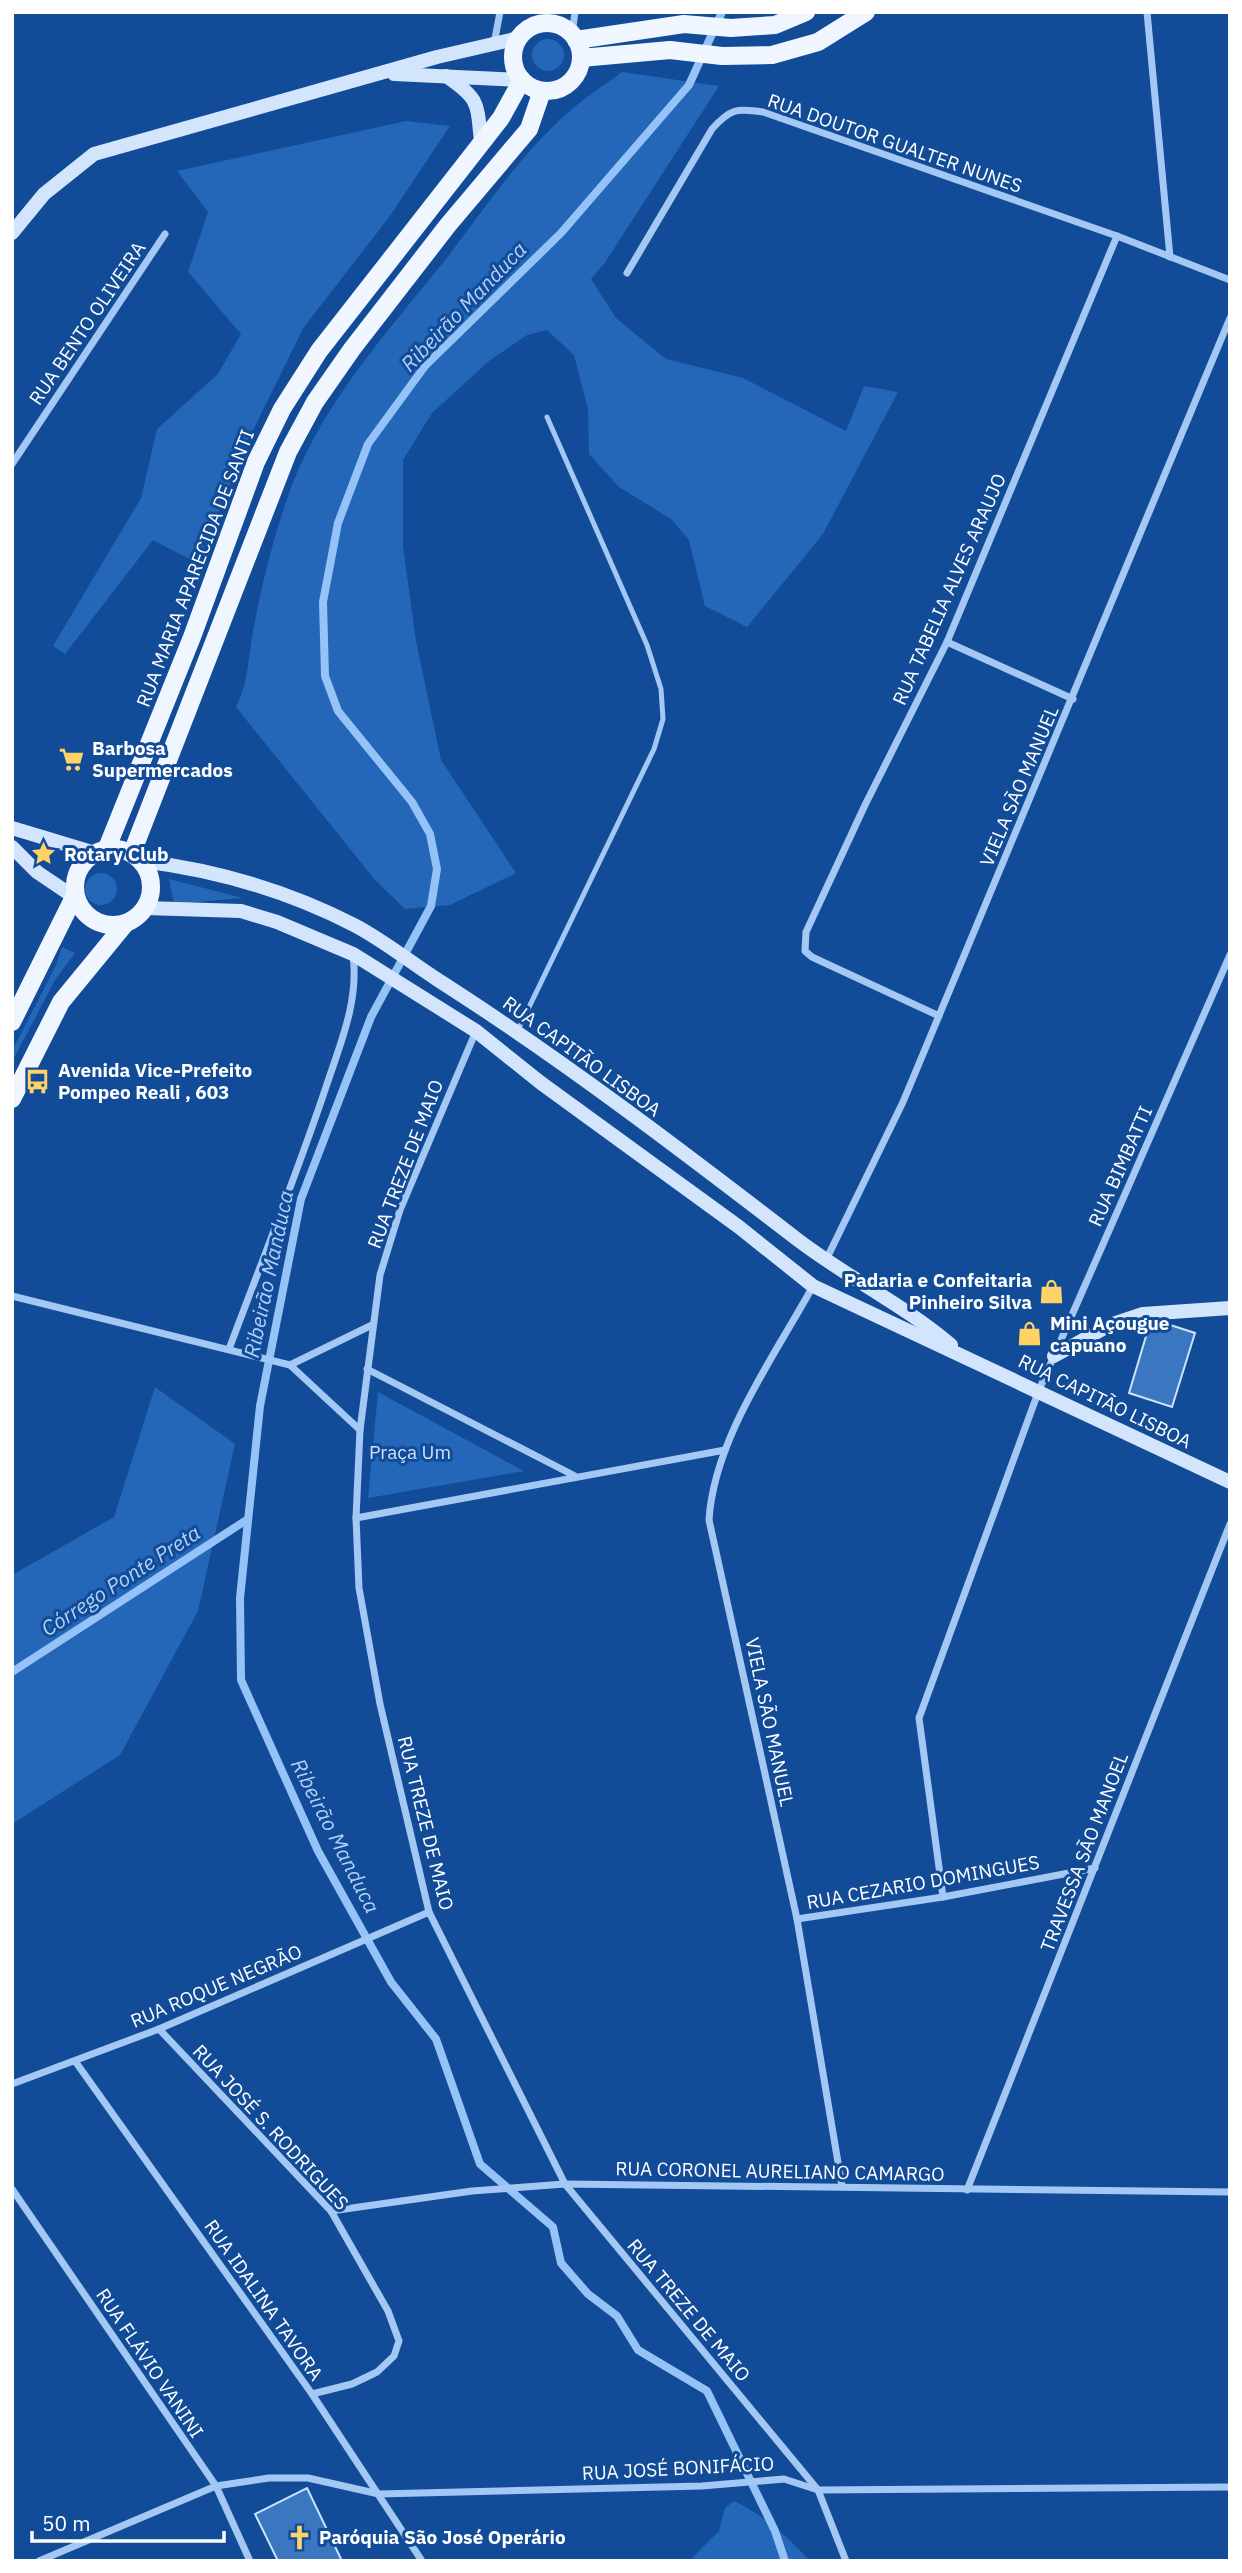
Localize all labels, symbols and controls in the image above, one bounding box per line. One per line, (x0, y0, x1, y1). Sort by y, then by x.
street label: RUA DOUTOR GUALTER NUNES (765, 88, 1025, 198)
water label: Ribeirão Manduca (394, 235, 532, 377)
street label: RUA BENTO OLIVEIRA (23, 237, 151, 409)
street label: RUA MARIA APARECIDA DE SANTI (131, 426, 259, 710)
street label: RUA TABELIA ALVES ARAUJO (887, 469, 1011, 709)
street label: VIELA SÃO MANUEL (974, 702, 1064, 870)
place label: Barbosa Supermercados (92, 736, 233, 782)
supermarket icon: Barbosa Supermercados (58, 745, 86, 773)
place icon: Rotary Club (30, 840, 58, 868)
place label: Rotary Club (64, 842, 169, 866)
street label: RUA CAPITÃO LISBOA (498, 991, 666, 1121)
place label: Avenida Vice-Prefeito Pompeo Reali , 603 (58, 1058, 252, 1104)
bus stop icon: Avenida Vice-Prefeito Pompeo Reali , 603 (24, 1067, 52, 1095)
street label: RUA TREZE DE MAIO (362, 1076, 448, 1252)
street label: RUA BIMBATTI (1083, 1102, 1157, 1230)
water label: Ribeirão Manduca (237, 1188, 299, 1360)
place label: Padaria e Confeitaria Pinheiro Silva (844, 1268, 1032, 1314)
shop icon: Padaria e Confeitaria Pinheiro Silva (1038, 1277, 1066, 1305)
place label: Mini Açougue capuano (1050, 1311, 1169, 1357)
shop icon: Mini Açougue capuano (1016, 1320, 1044, 1348)
street label: RUA CAPITÃO LISBOA (1015, 1349, 1195, 1453)
park label: Praça Um (369, 1440, 451, 1464)
water label: Córrego Ponte Preta (36, 1518, 205, 1642)
street label: VIELA SÃO MANUEL (740, 1635, 800, 1809)
street label: RUA TREZE DE MAIO (393, 1733, 459, 1913)
street label: TRAVESSA SÃO MANOEL (1035, 1749, 1133, 1955)
water label: Ribeirão Manduca (285, 1753, 387, 1918)
street label: RUA CEZARIO DOMINGUES (805, 1850, 1041, 1914)
street label: RUA ROQUE NEGRÃO (127, 1939, 305, 2033)
street label: RUA JOSÉ S. RODRIGUES (188, 2039, 354, 2215)
street label: RUA CORONEL AURELIANO CAMARGO (615, 2156, 945, 2186)
street label: RUA IDALINA TAVORA (199, 2215, 329, 2385)
street label: RUA TREZE DE MAIO (622, 2234, 756, 2386)
street label: RUA FLÁVIO VANINI (91, 2284, 209, 2442)
street label: RUA JOSÉ BONIFÁCIO (581, 2451, 775, 2485)
scale bar (32, 2500, 224, 2544)
text: 50 m (42, 2509, 91, 2537)
church icon: Paróquia São José Operário (285, 2523, 313, 2551)
place label: Paróquia São José Operário (319, 2525, 566, 2549)

